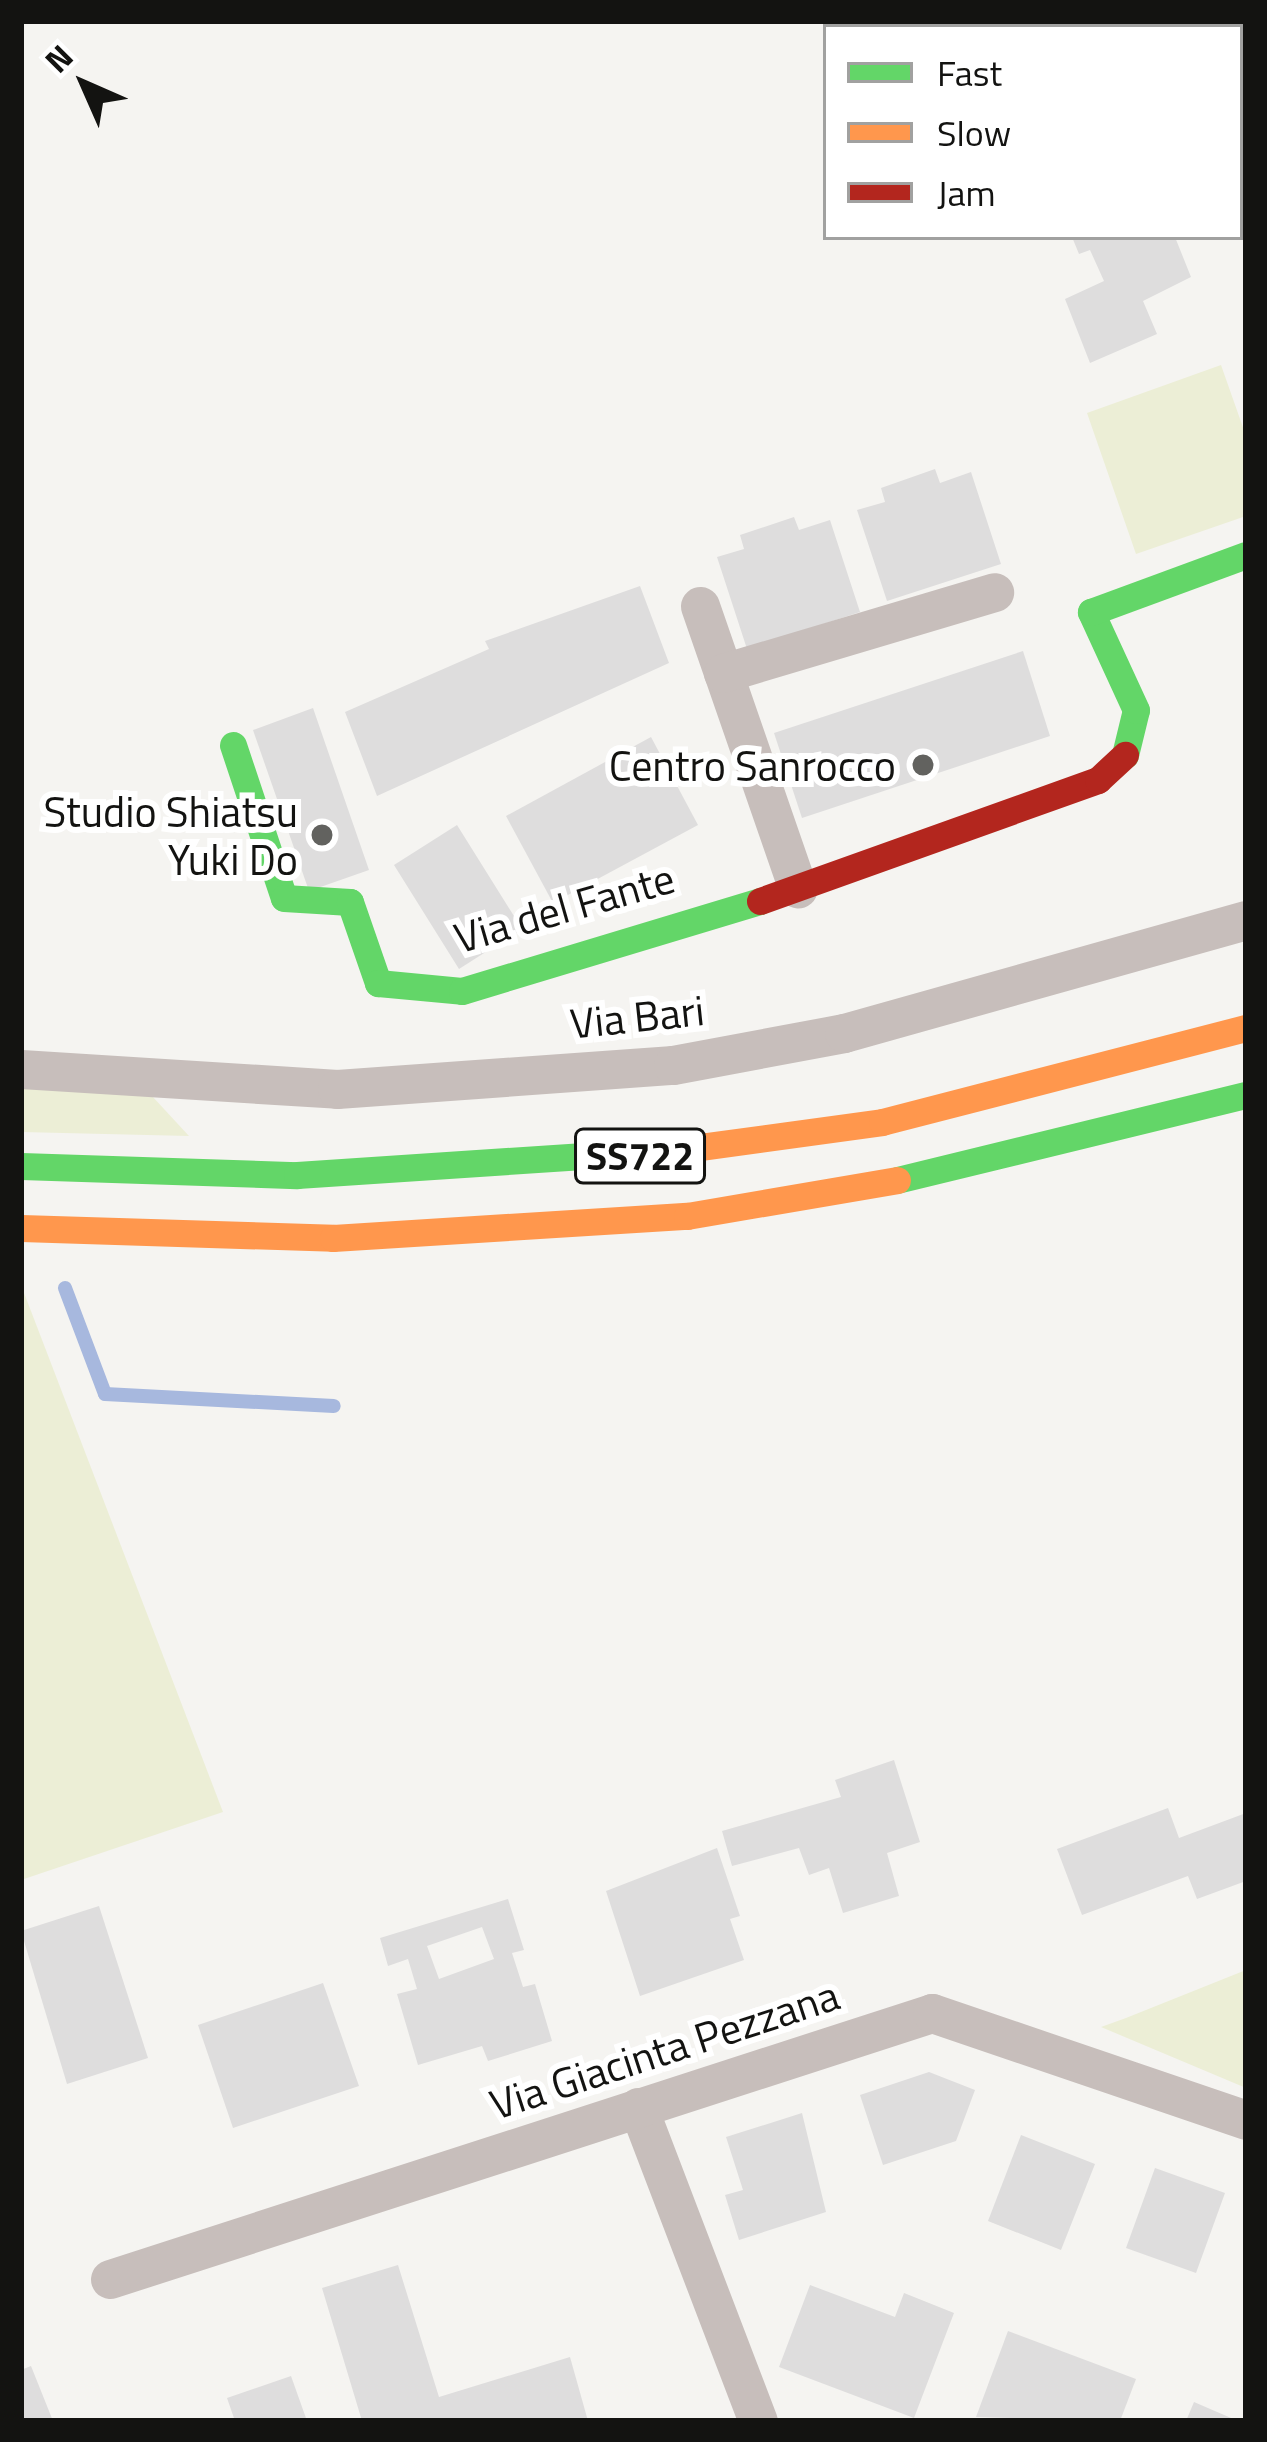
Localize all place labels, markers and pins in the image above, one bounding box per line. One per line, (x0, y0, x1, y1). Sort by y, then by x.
place label: Centro Sanrocco (609, 740, 896, 790)
marker: Centro Sanrocco (907, 749, 939, 781)
place label: Studio Shiatsu Yuki Do (44, 786, 298, 884)
marker: Studio Shiatsu Yuki Do (309, 822, 335, 848)

